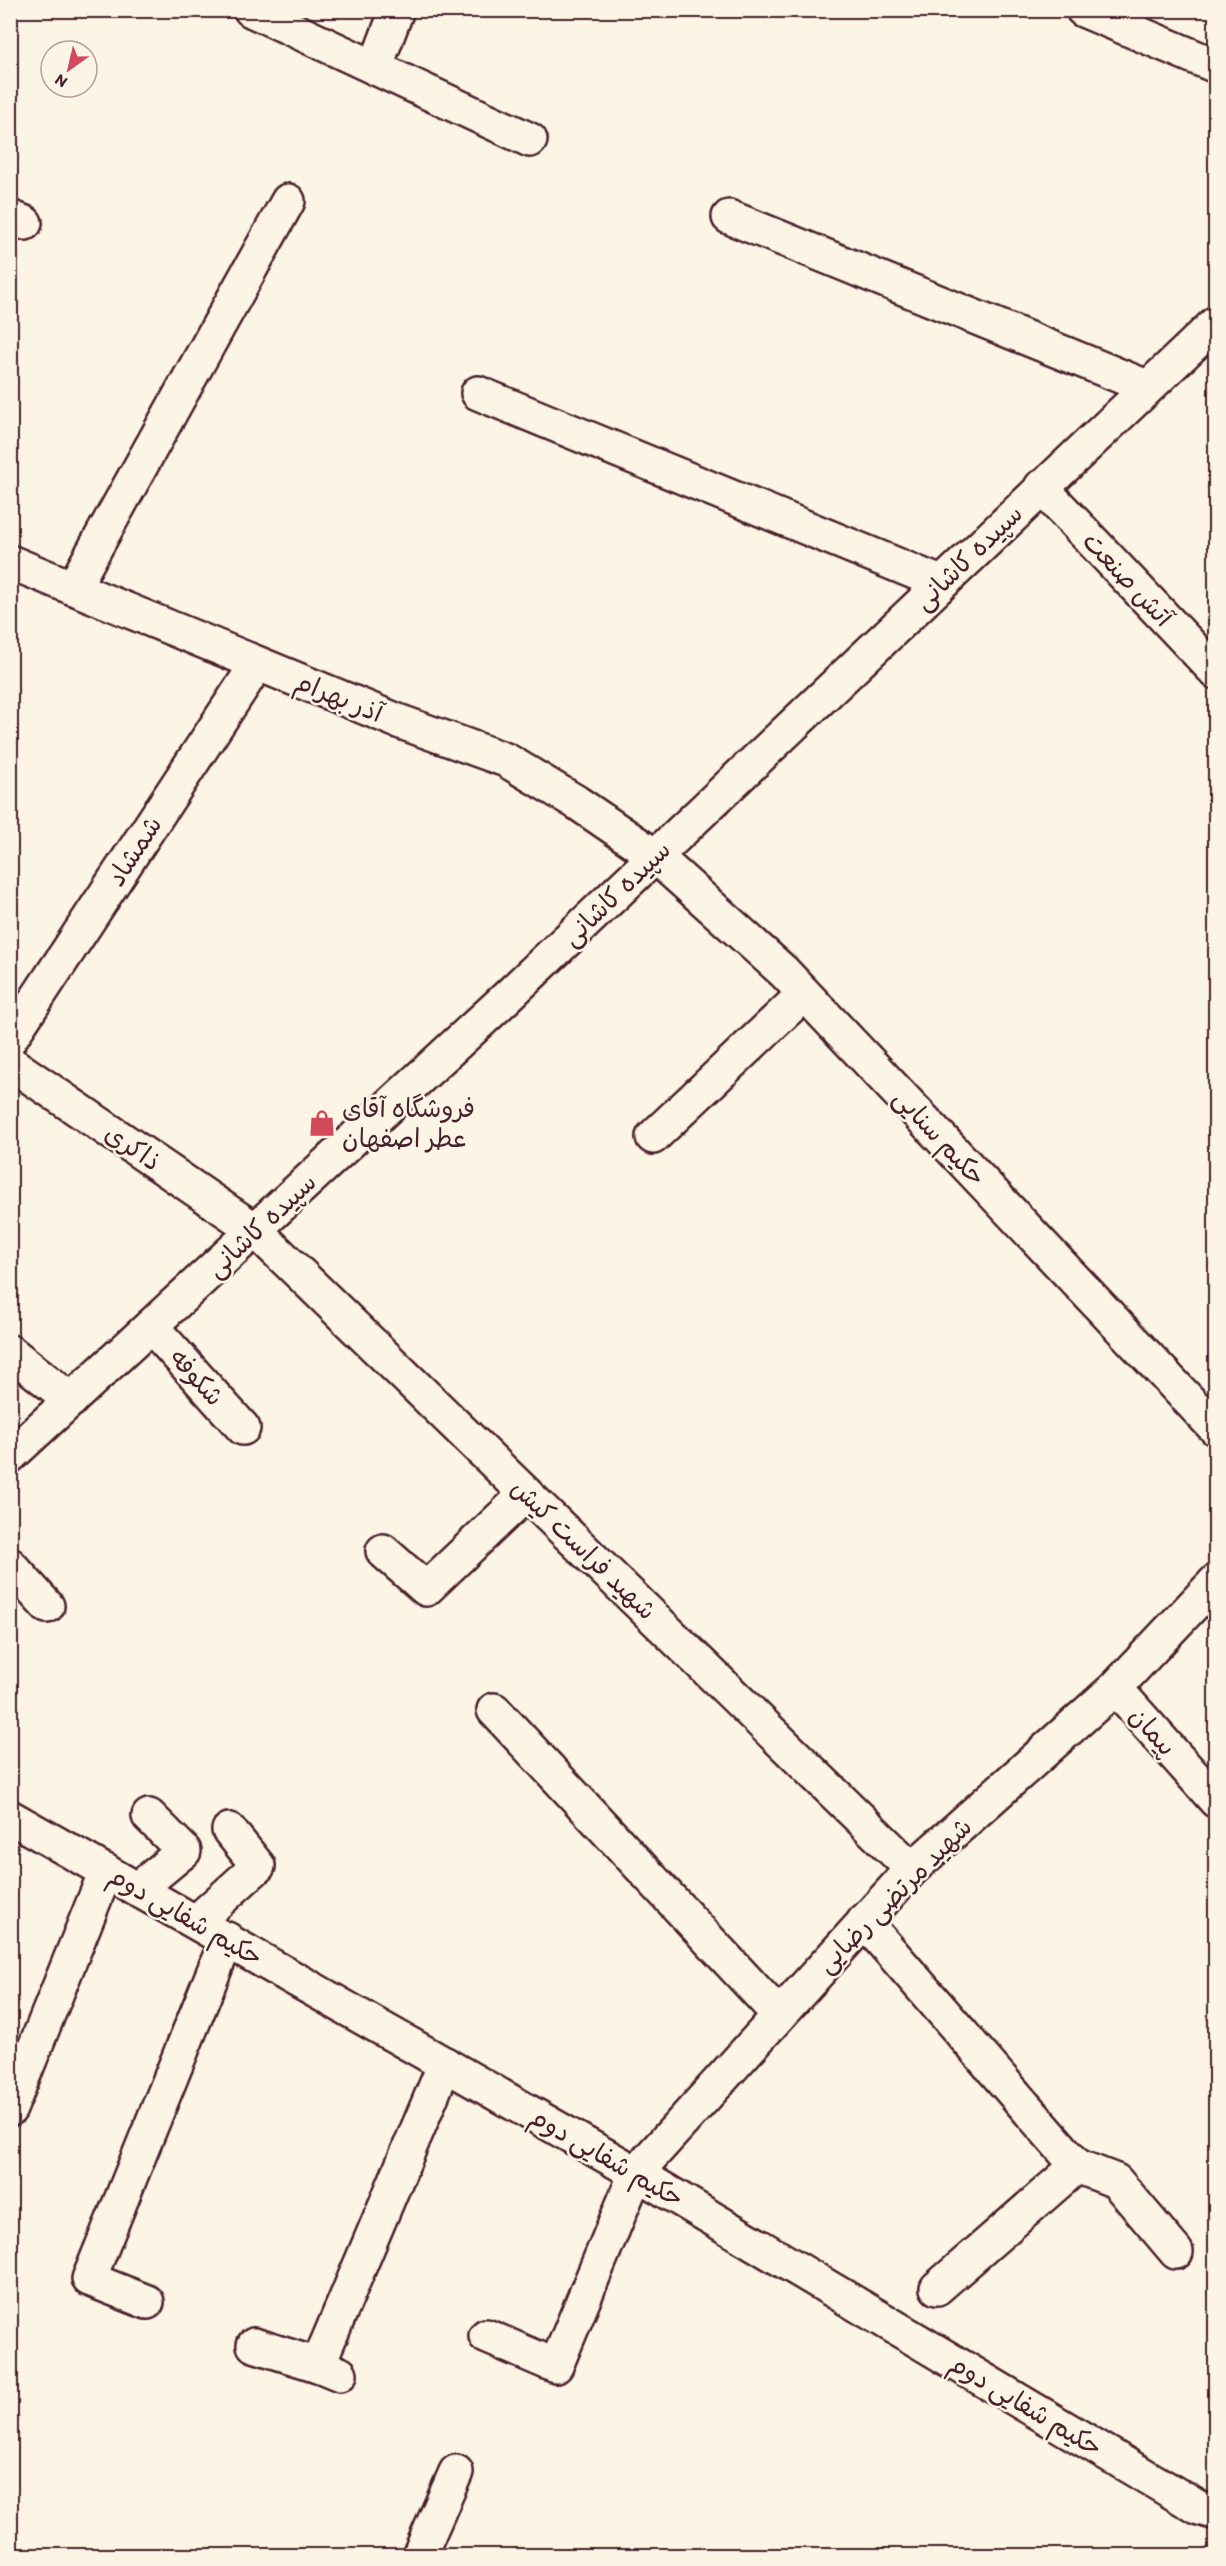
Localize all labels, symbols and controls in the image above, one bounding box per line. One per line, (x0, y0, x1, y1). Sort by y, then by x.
north arrow (39, 39, 99, 99)
text: N (51, 70, 71, 92)
street label: سپیده کاشانی (907, 497, 1030, 618)
street label: آتش صنعت (1076, 525, 1181, 634)
street label: آذر بهرام (289, 665, 389, 733)
street label: شمشاد (100, 810, 168, 892)
street label: سپیده کاشانی (555, 833, 678, 954)
street label: حکیم سنایی (884, 1082, 993, 1195)
place label: فروشگاه آقای عطر اصفهان (342, 1092, 475, 1154)
shop icon: فروشگاه آقای عطر اصفهان (307, 1108, 337, 1138)
street label: ذاکری (99, 1117, 167, 1177)
street label: سپیده کاشانی (199, 1166, 323, 1285)
street label: شکوفه (163, 1342, 231, 1412)
street label: شهید فراست کیش (505, 1472, 663, 1626)
street label: پیمان (1122, 1700, 1183, 1763)
street label: شهید مرتضی رضایی (810, 1811, 979, 1980)
street label: حکیم شفایی دوم (101, 1859, 269, 1977)
street label: حکیم شفایی دوم (522, 2100, 690, 2218)
street label: حکیم شفایی دوم (942, 2347, 1108, 2467)

